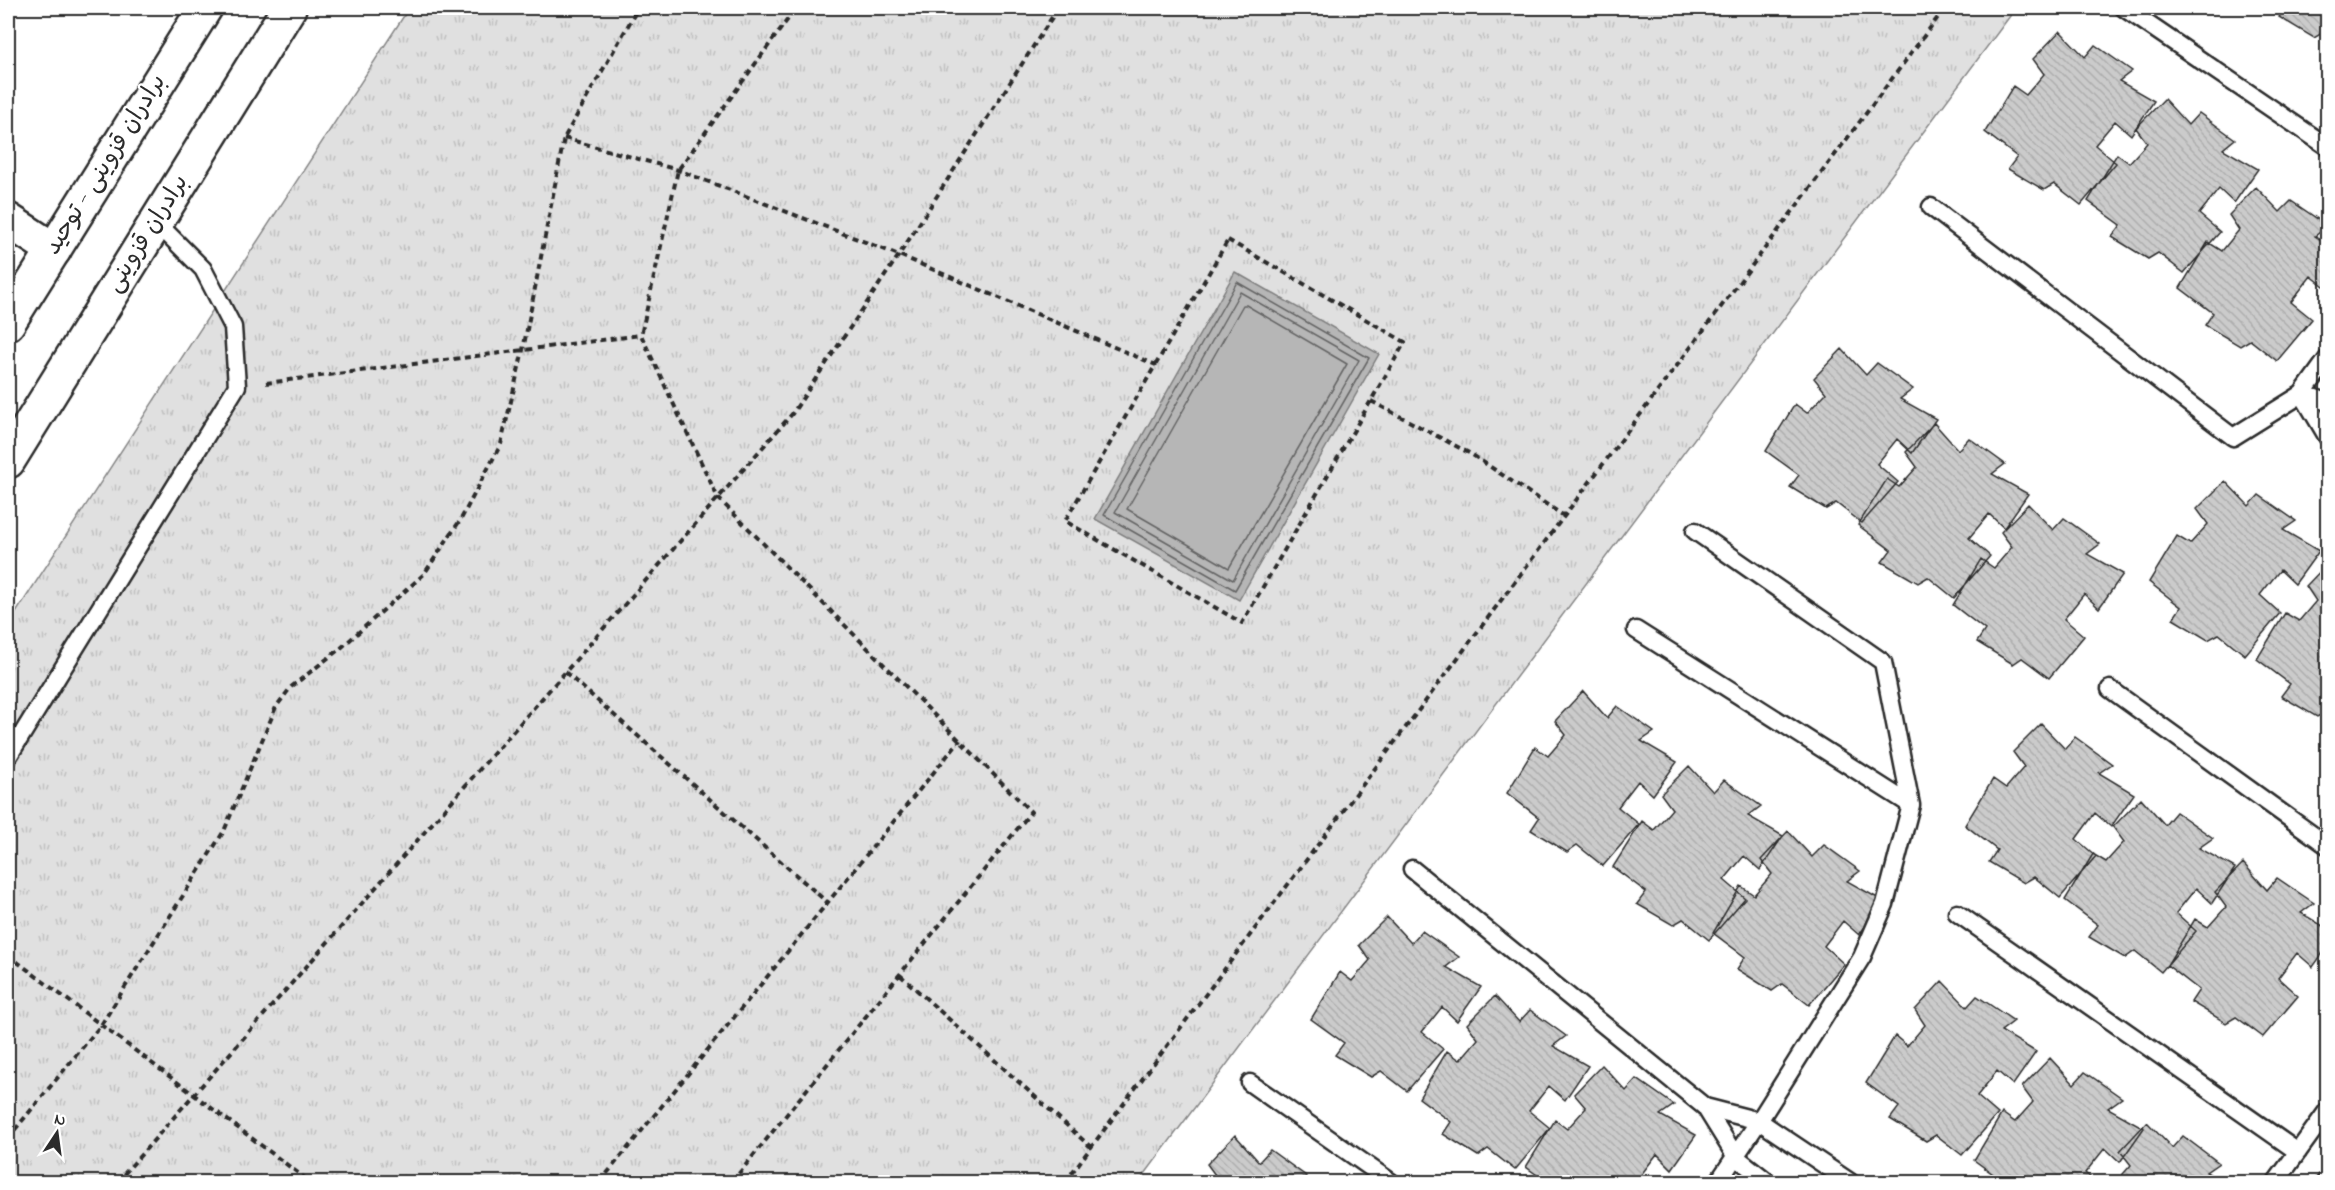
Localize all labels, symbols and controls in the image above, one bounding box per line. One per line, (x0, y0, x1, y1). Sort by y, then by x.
street label: برادران قزوینی - توحید (39, 69, 173, 261)
street label: برادران قزوینی (100, 170, 196, 298)
north arrow (27, 1103, 87, 1163)
text: N (52, 1107, 68, 1133)

